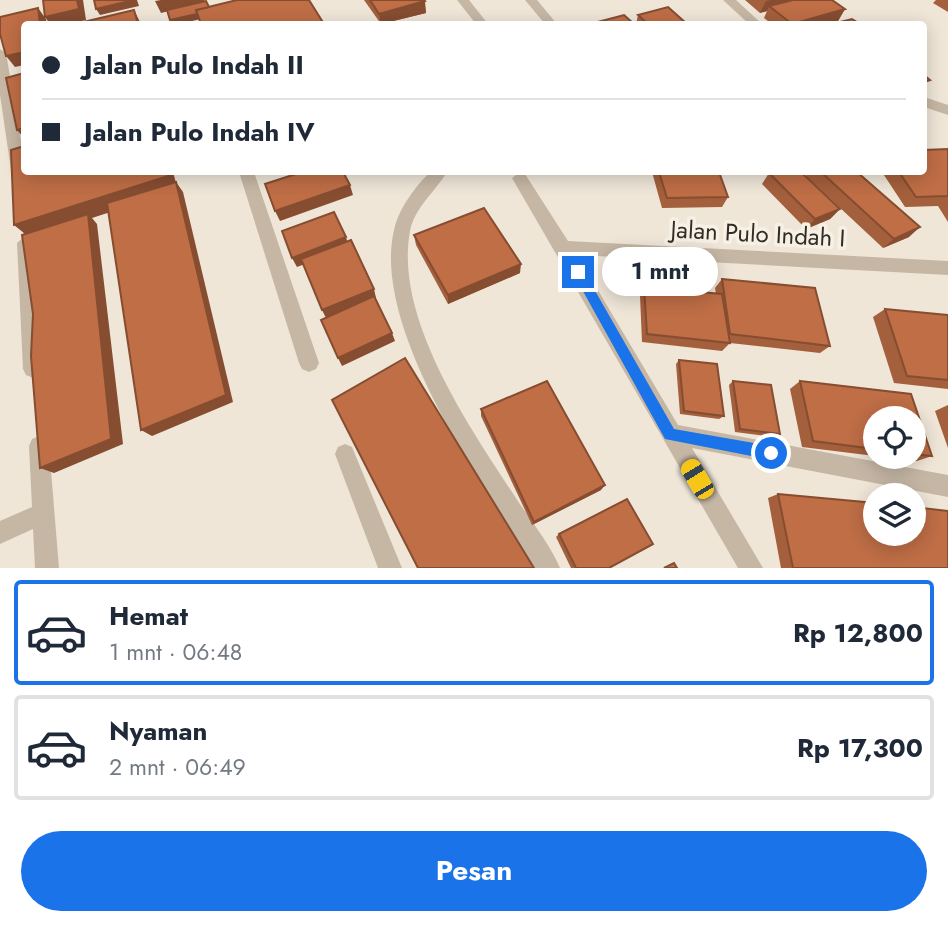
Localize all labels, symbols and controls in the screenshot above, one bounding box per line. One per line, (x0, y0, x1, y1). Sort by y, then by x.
text: Jalan Pulo Indah II (84, 46, 304, 84)
text: Jalan Pulo Indah IV (84, 113, 315, 151)
street label: Jalan Pulo Indah I (667, 211, 846, 256)
callout: 1 mnt (602, 247, 718, 296)
text: 1 mnt (631, 254, 689, 288)
route end (562, 256, 594, 288)
map controls (863, 406, 926, 546)
button: locate (863, 406, 926, 469)
route start (755, 437, 787, 469)
car (678, 456, 717, 502)
button: layers (863, 483, 926, 546)
text: Hemat (109, 597, 188, 635)
icon: car (25, 601, 88, 664)
text: Rp 12,800 (793, 614, 923, 652)
text: 1 mnt · 06:48 (109, 635, 242, 669)
text: Nyaman (109, 712, 208, 750)
icon: car (25, 716, 88, 779)
text: Rp 17,300 (797, 729, 923, 767)
text: 2 mnt · 06:49 (109, 750, 246, 784)
button: Pesan (21, 831, 927, 911)

